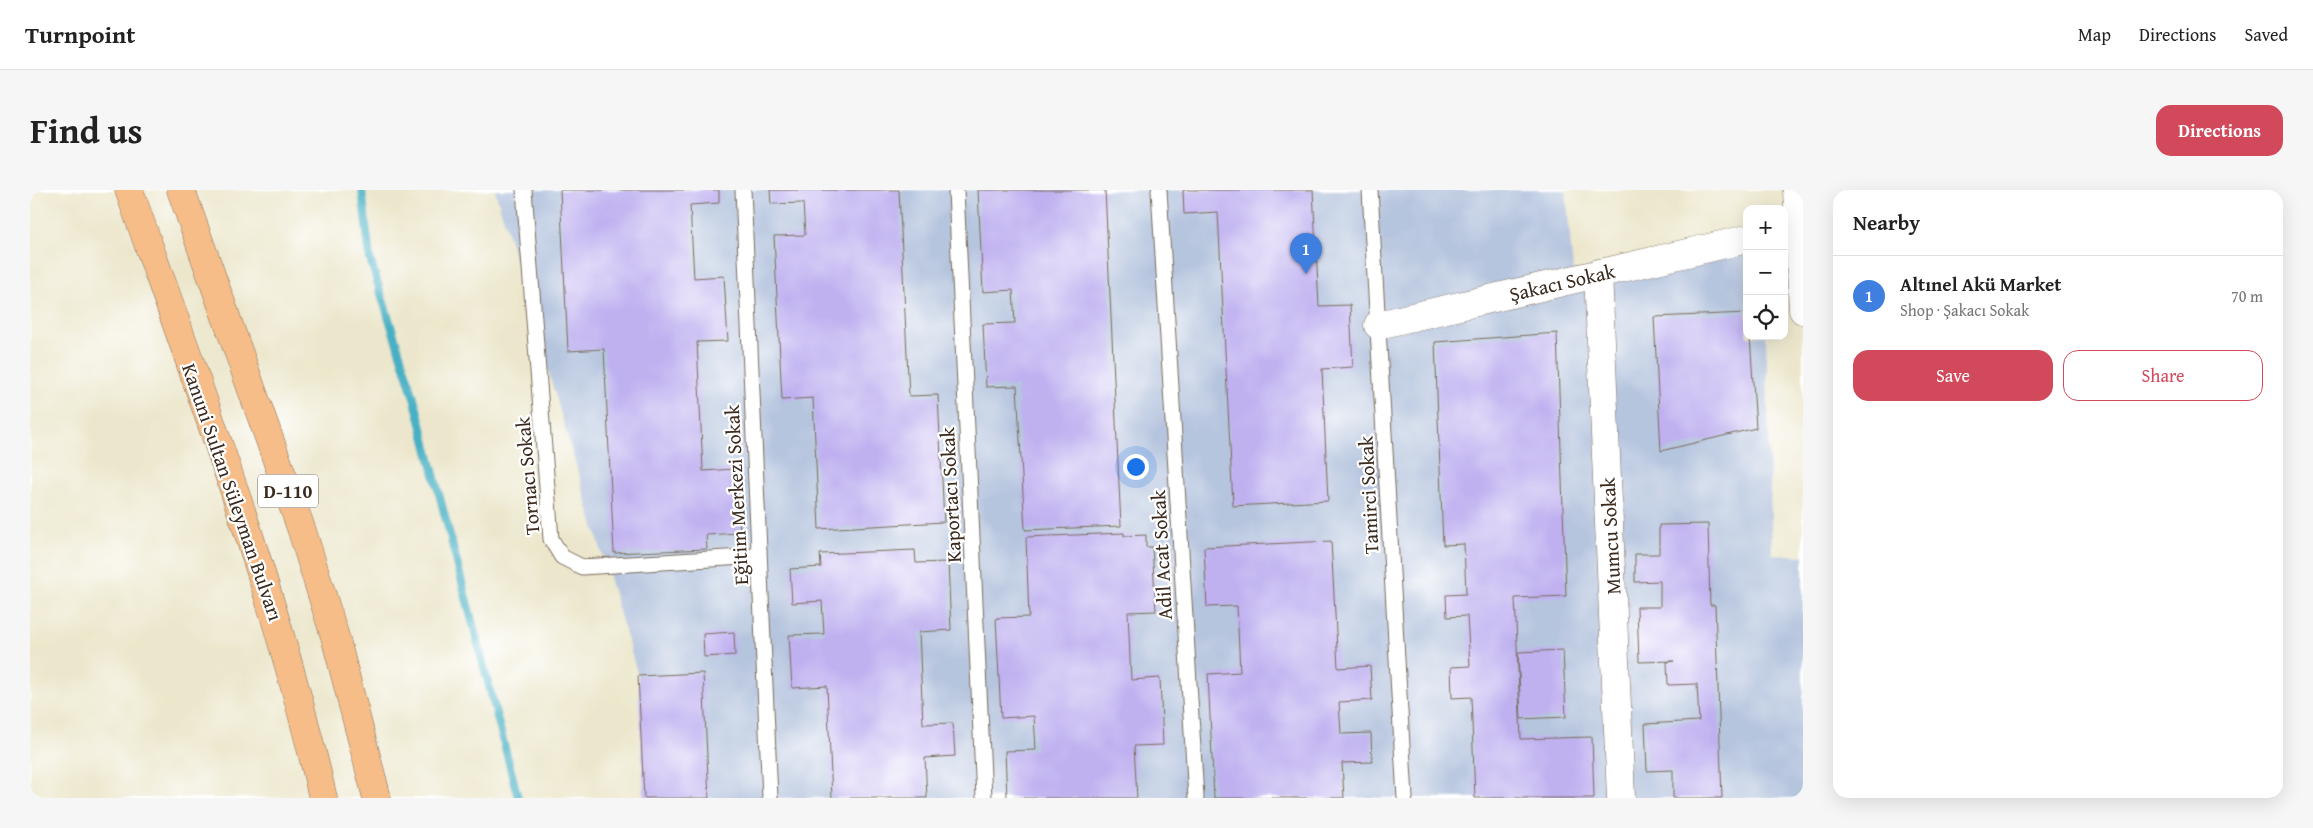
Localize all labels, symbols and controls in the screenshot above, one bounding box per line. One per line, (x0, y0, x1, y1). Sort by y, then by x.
text: Turnpoint (25, 17, 135, 52)
text: Map (2078, 21, 2111, 48)
text: Directions (2139, 21, 2216, 48)
text: Saved (2244, 21, 2288, 48)
text: Find us (30, 105, 143, 156)
button: Directions (2156, 105, 2283, 156)
map controls (1743, 205, 1788, 340)
button: + (1743, 205, 1788, 250)
text: Nearby (1853, 207, 1920, 238)
pin: 1 (1290, 233, 1322, 274)
button: − (1743, 250, 1788, 295)
street label: Şakacı Sokak (1506, 256, 1618, 308)
text: Altınel Akü Market (1900, 270, 2062, 298)
text: 1 (1865, 284, 1873, 308)
text: 70 m (2231, 284, 2263, 308)
button: locate (1743, 295, 1788, 340)
text: Shop · Şakacı Sokak (1900, 298, 2029, 322)
button: Save (1853, 350, 2053, 401)
button: Share (2063, 350, 2263, 401)
street label: Kanuni Sultan Süleyman Bulvarı (175, 359, 291, 625)
street label: Eğitim Merkezi Sokak (717, 403, 755, 586)
street label: Tornacı Sokak (507, 415, 547, 536)
street label: Kaportacı Sokak (932, 426, 968, 564)
street label: Tamirci Sokak (1350, 434, 1386, 555)
your location (1123, 454, 1149, 480)
road number: D-110 (258, 474, 318, 508)
street label: Mumcu Sokak (1592, 476, 1628, 595)
street label: Adil Acat Sokak (1143, 488, 1179, 621)

